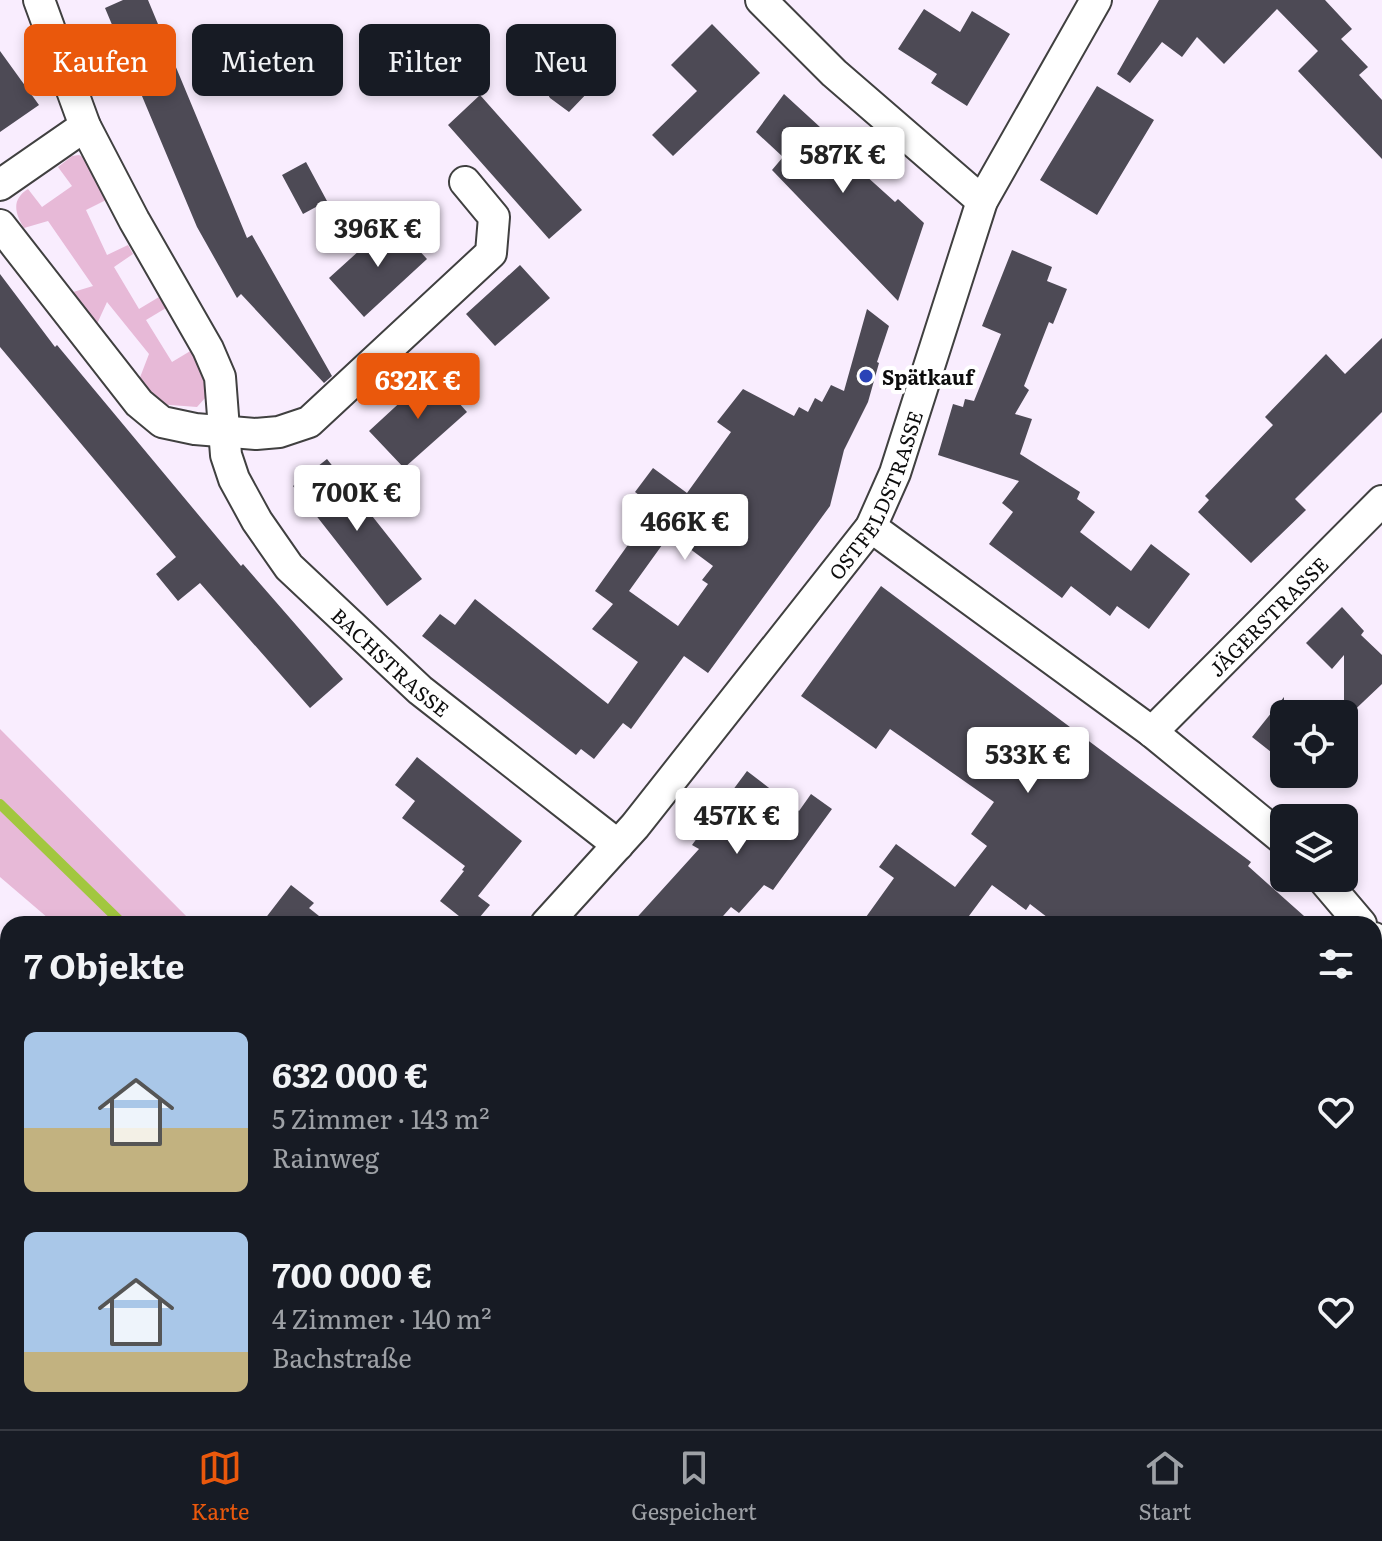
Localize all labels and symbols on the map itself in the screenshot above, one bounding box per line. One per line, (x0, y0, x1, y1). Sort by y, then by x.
pin: 587K € (778, 127, 908, 195)
pin: 396K € (313, 201, 443, 269)
pin: 632K € (353, 353, 483, 421)
place label: Spätkauf (882, 361, 976, 391)
marker: Spätkauf (857, 367, 875, 385)
street label: OSTFELDSTRASSE (820, 406, 929, 586)
pin: 700K € (292, 465, 422, 533)
pin: 466K € (620, 494, 750, 562)
street label: JÄGERSTRASSE (1201, 549, 1334, 682)
street label: BACHSTRASSE (325, 600, 457, 723)
pin: 533K € (963, 727, 1093, 795)
pin: 457K € (672, 788, 802, 856)

